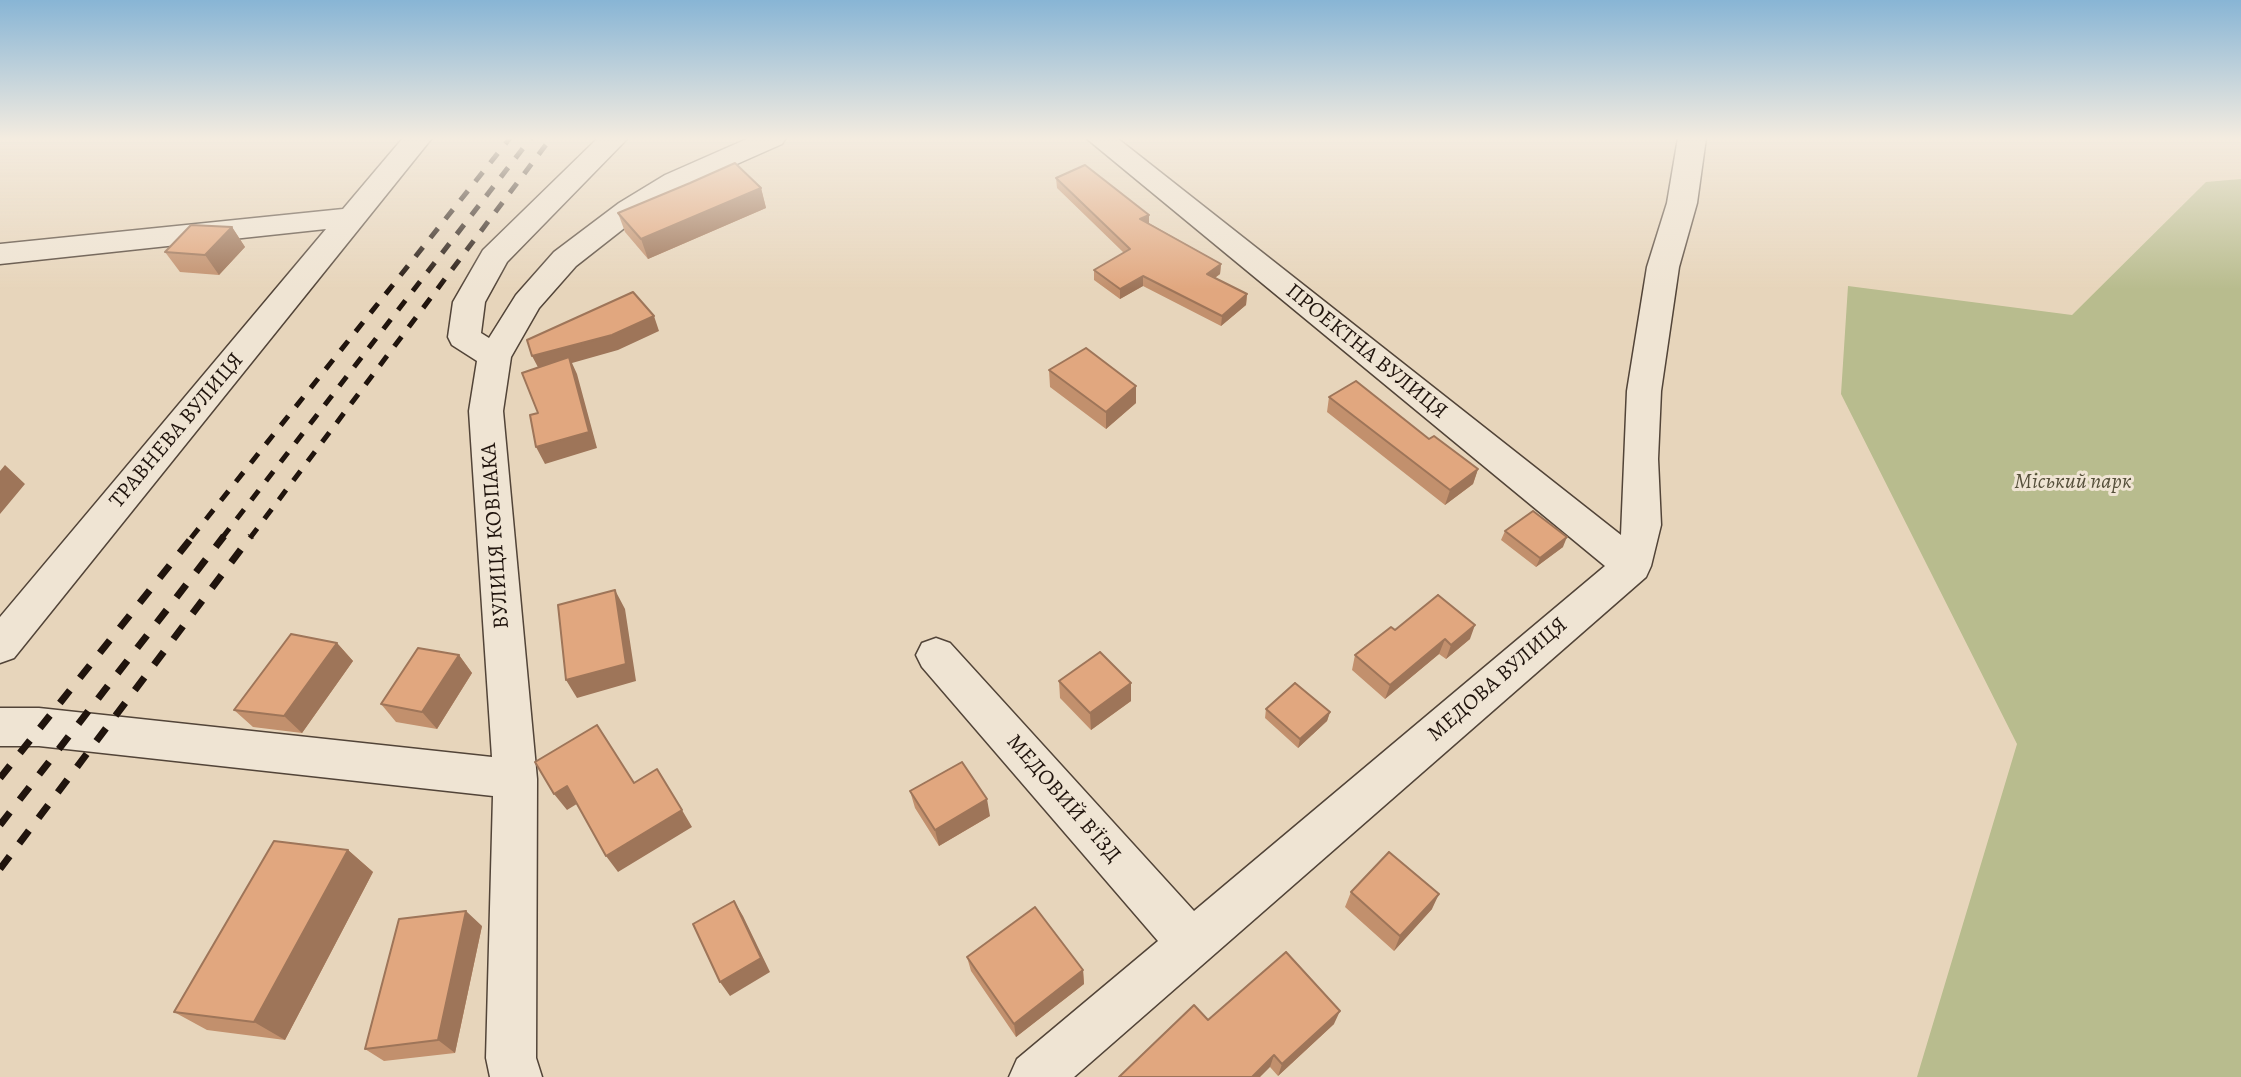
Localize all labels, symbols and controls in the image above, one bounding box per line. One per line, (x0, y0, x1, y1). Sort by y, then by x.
street label: ПРОЕКТНА ВУЛИЦЯ (1280, 279, 1452, 425)
street label: ТРАВНЕВА ВУЛИЦЯ (104, 348, 250, 514)
street label: ВУЛИЦЯ КОВПАКА (476, 442, 516, 630)
park label: Міський парк (2014, 470, 2132, 496)
street label: МЕДОВА ВУЛИЦЯ (1423, 612, 1573, 748)
street label: МЕДОВИЙ В'ЇЗД (1000, 729, 1126, 869)

